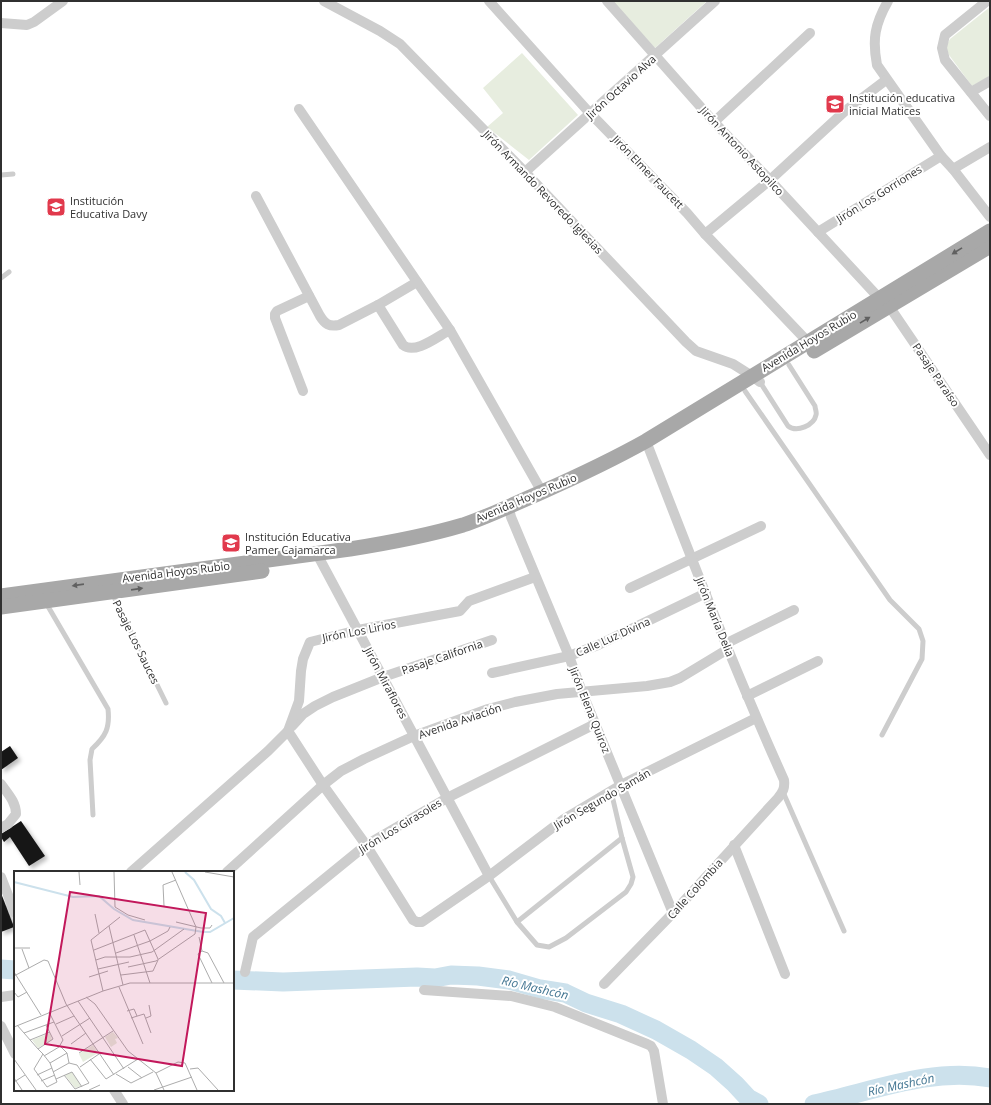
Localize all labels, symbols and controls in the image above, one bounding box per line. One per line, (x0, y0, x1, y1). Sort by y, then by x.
street label: Jirón Octavio Alva (582, 51, 659, 123)
place label: Institución educativa inicial Matices (849, 90, 955, 118)
school or university icon: Institución educativa inicial Matices (824, 93, 846, 115)
street label: Jirón Antonio Astopilco (696, 102, 788, 199)
street label: Jirón Armando Revoredo Iglesias (479, 126, 607, 257)
street label: Jirón Elmer Faucett (609, 131, 687, 212)
street label: Jirón Los Gorriones (832, 161, 924, 226)
place label: Institución Educativa Davy (70, 193, 148, 221)
school or university icon: Institución Educativa Davy (45, 196, 67, 218)
one-way arrow (952, 247, 962, 255)
street label: Avenida Hoyos Rubio (758, 306, 859, 375)
one-way arrow (860, 316, 870, 324)
street label: Pasaje Paraíso (910, 340, 963, 410)
street label: Avenida Hoyos Rubio (473, 469, 579, 526)
place label: Institución Educativa Pamer Cajamarca (245, 529, 351, 557)
school or university icon: Institución Educativa Pamer Cajamarca (220, 532, 242, 554)
street label: Avenida Hoyos Rubio (121, 557, 231, 586)
street label: Jirón María Delia (692, 574, 738, 659)
one-way arrow (72, 582, 84, 588)
one-way arrow (131, 586, 143, 592)
street label: Pasaje Los Sauces (110, 597, 163, 686)
street label: Calle Luz Divina (573, 613, 652, 660)
street label: Jirón Los Lirios (320, 616, 397, 645)
street label: Pasaje California (399, 636, 484, 677)
street label: Jirón Miraflores (361, 644, 412, 721)
street label: Jirón Elena Quiroz (566, 664, 615, 755)
street label: Avenida Aviación (416, 699, 503, 742)
street label: Jirón Segundo Samán (550, 765, 653, 833)
street label: Jirón Los Girasoles (355, 795, 444, 857)
street label: Calle Colombia (664, 855, 726, 922)
inset map (14, 871, 234, 1091)
water label: Río Mashcón (500, 972, 570, 1003)
water label: Río Mashcón (866, 1069, 936, 1100)

